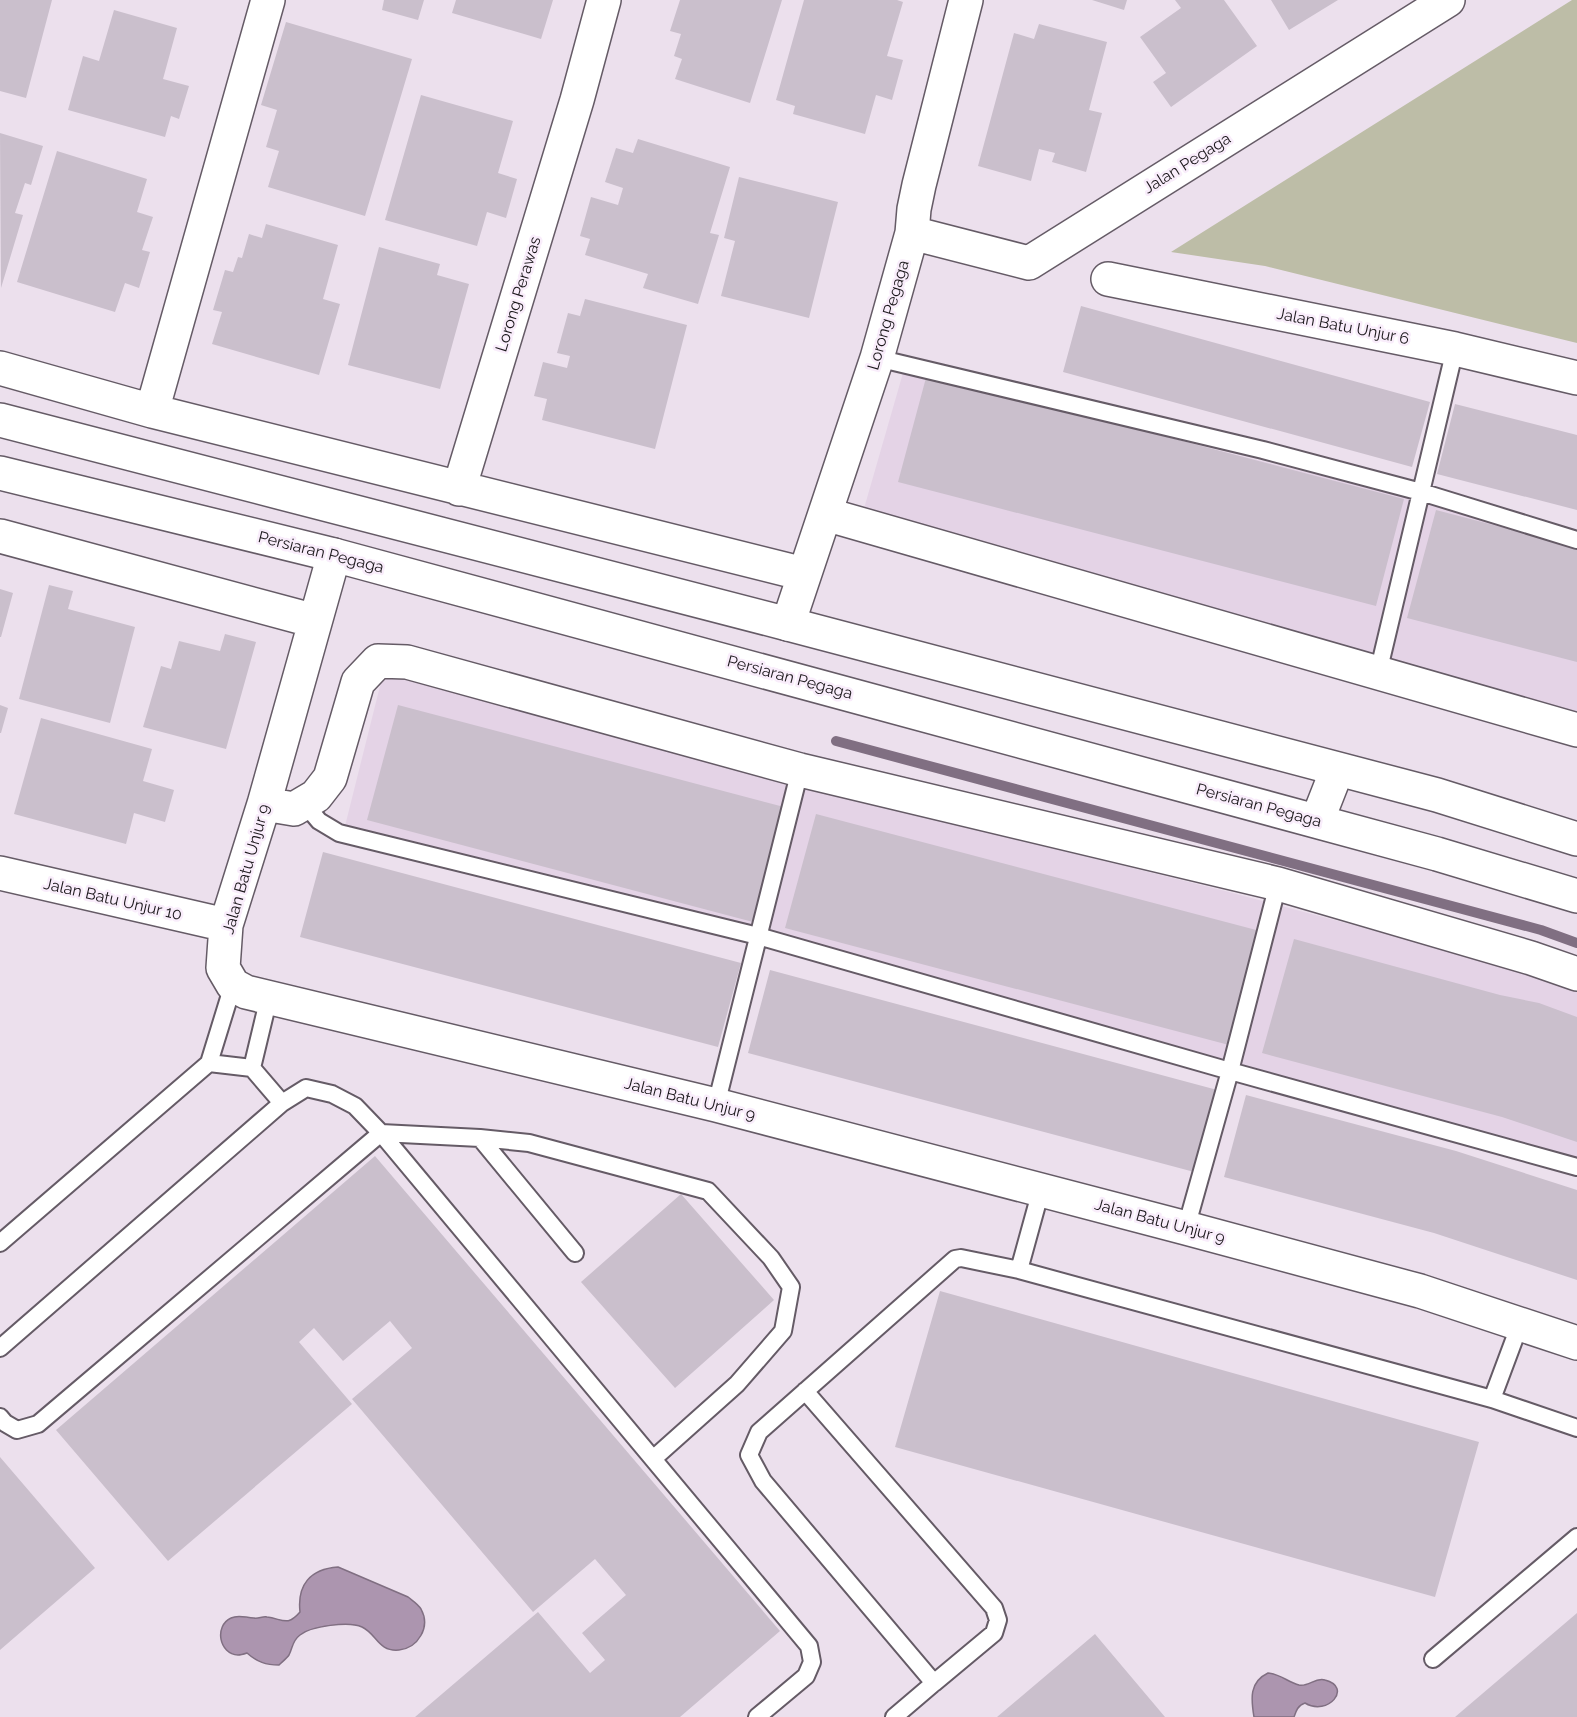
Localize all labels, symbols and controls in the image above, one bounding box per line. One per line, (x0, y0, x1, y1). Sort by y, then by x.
street label: Jalan Pegaga (1140, 129, 1234, 197)
street label: Lorong Perawas (491, 234, 545, 354)
street label: Lorong Pegaga (863, 258, 913, 372)
street label: Jalan Batu Unjur 6 (1275, 304, 1411, 348)
street label: Persiaran Pegaga (256, 527, 386, 577)
street label: Persiaran Pegaga (725, 651, 855, 703)
street label: Persiaran Pegaga (1194, 779, 1324, 831)
street label: Jalan Batu Unjur 9 (218, 802, 274, 936)
street label: Jalan Batu Unjur 10 (42, 874, 184, 924)
street label: Jalan Batu Unjur 9 (623, 1074, 757, 1124)
street label: Jalan Batu Unjur 9 (1093, 1194, 1227, 1248)

